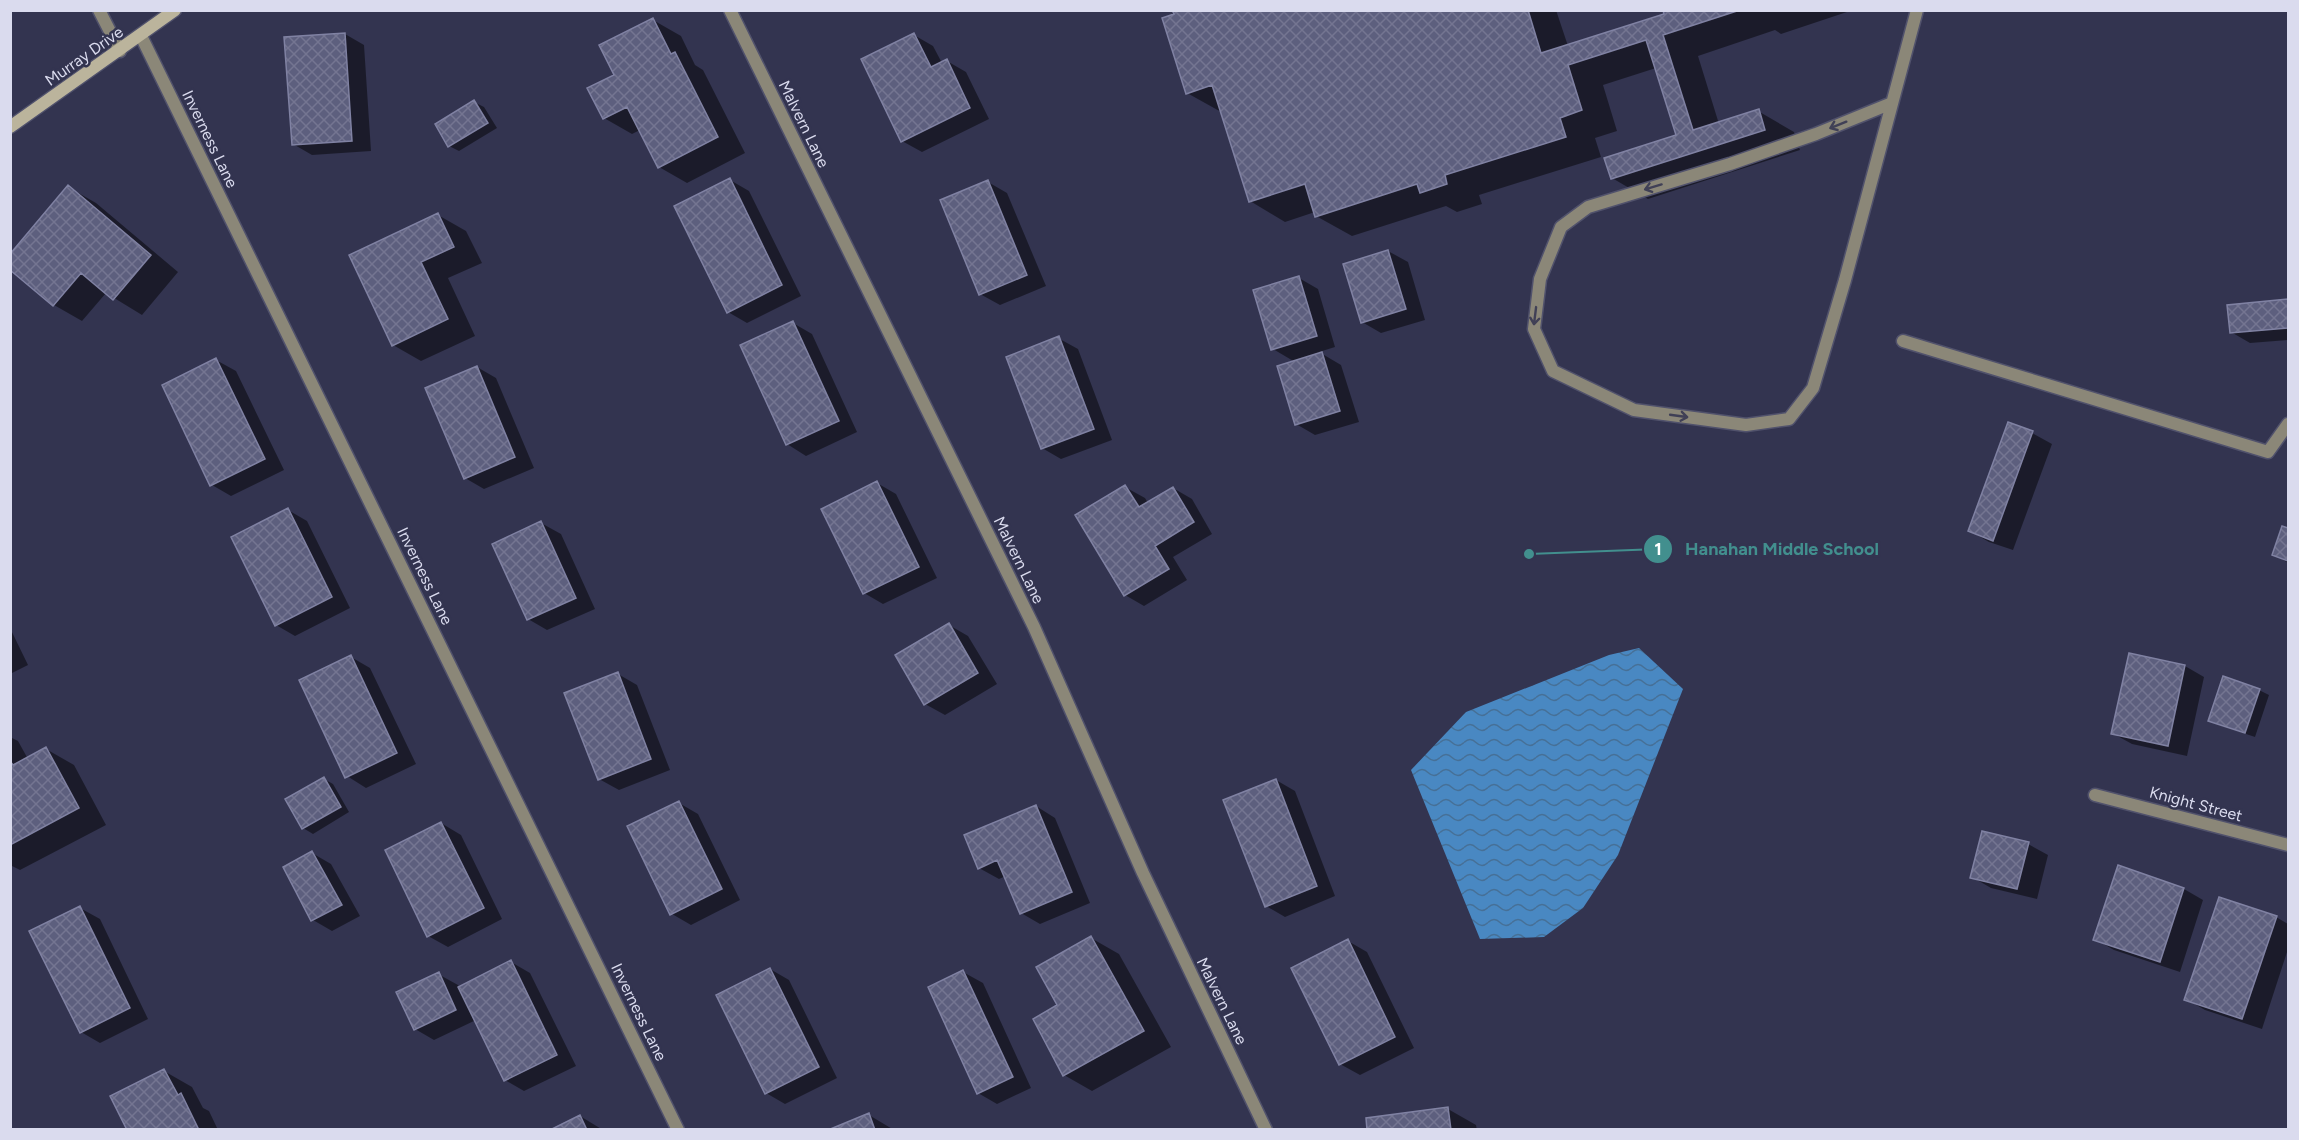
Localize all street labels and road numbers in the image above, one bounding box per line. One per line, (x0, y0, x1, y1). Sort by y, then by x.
street label: Murray Drive (41, 22, 127, 90)
street label: Malvern Lane (775, 77, 833, 171)
street label: Inverness Lane (178, 87, 242, 191)
street label: Malvern Lane (990, 513, 1048, 607)
street label: Inverness Lane (393, 524, 457, 628)
street label: Knight Street (2147, 782, 2245, 826)
street label: Malvern Lane (1193, 954, 1251, 1048)
street label: Inverness Lane (607, 960, 671, 1064)

